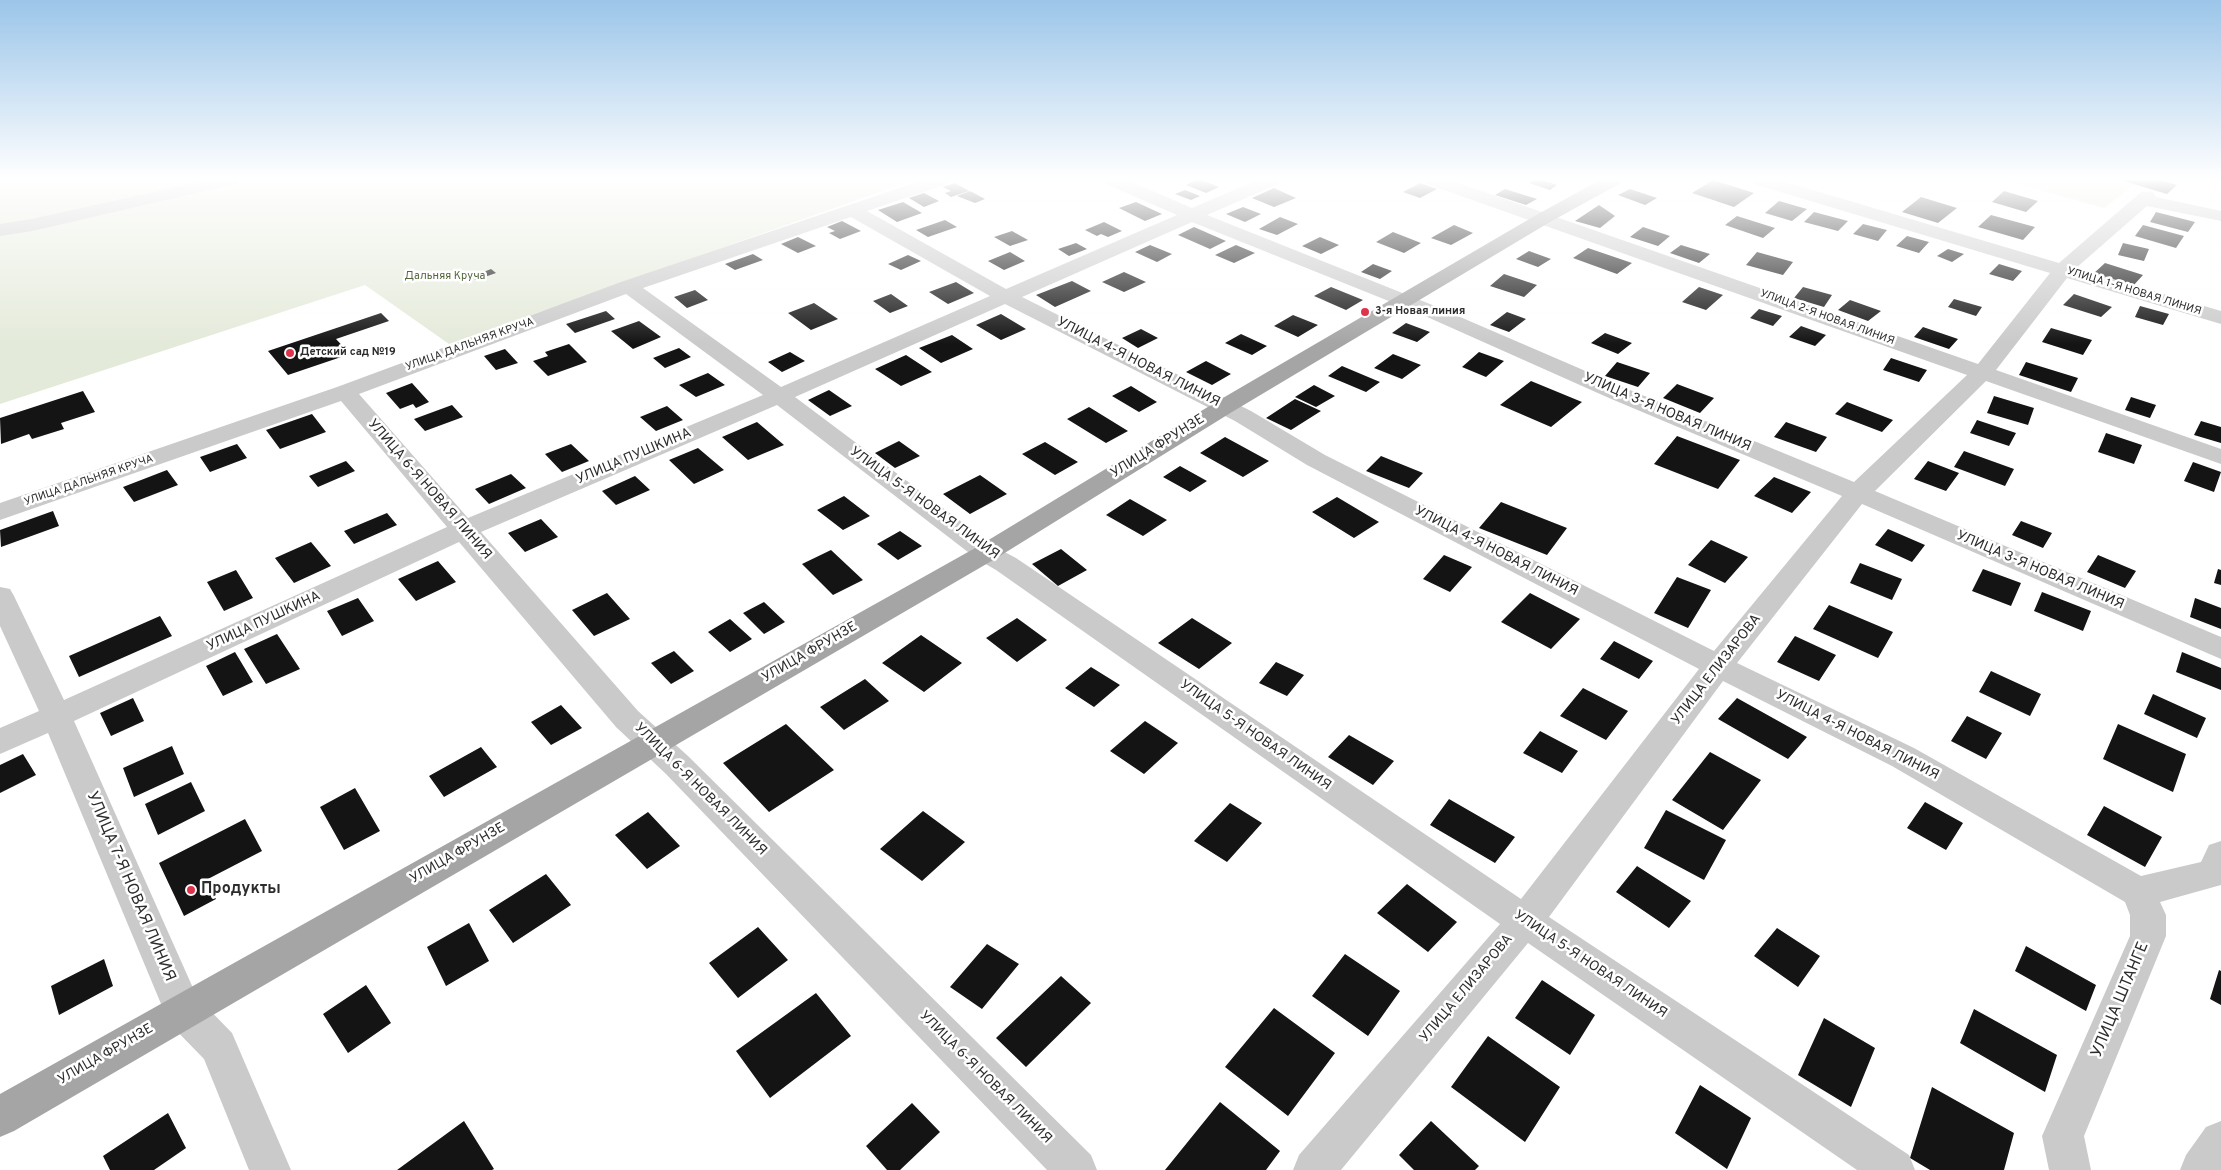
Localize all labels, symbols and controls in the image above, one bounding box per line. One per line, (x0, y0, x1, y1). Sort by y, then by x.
street label: УЛИЦА 1-Я НОВАЯ ЛИНИЯ (2065, 265, 2203, 319)
park label: Дальняя Круча (405, 270, 485, 284)
street label: УЛИЦА 2-Я НОВАЯ ЛИНИЯ (1758, 287, 1896, 349)
place label: 3-я Новая линия (1375, 305, 1465, 319)
marker: 3-я Новая линия (1359, 306, 1371, 318)
street label: УЛИЦА 4-Я НОВАЯ ЛИНИЯ (1054, 314, 1222, 412)
street label: УЛИЦА ДАЛЬНЯЯ КРУЧА (404, 316, 536, 374)
place label: Детский сад №19 (300, 346, 396, 360)
marker: Детский сад №19 (284, 347, 296, 359)
street label: УЛИЦА 3-Я НОВАЯ ЛИНИЯ (1581, 370, 1753, 456)
street label: УЛИЦА ФРУНЗЕ (1108, 411, 1208, 483)
street label: УЛИЦА 6-Я НОВАЯ ЛИНИЯ (363, 416, 495, 564)
street label: УЛИЦА ПУШКИНА (574, 425, 694, 489)
street label: УЛИЦА 5-Я НОВАЯ ЛИНИЯ (846, 444, 1002, 564)
street label: УЛИЦА ДАЛЬНЯЯ КРУЧА (23, 453, 155, 509)
street label: УЛИЦА 4-Я НОВАЯ ЛИНИЯ (1412, 503, 1580, 601)
street label: УЛИЦА 3-Я НОВАЯ ЛИНИЯ (1954, 528, 2126, 614)
street label: УЛИЦА ПУШКИНА (204, 588, 324, 656)
street label: УЛИЦА ЕЛИЗАРОВА (1669, 611, 1765, 729)
street label: УЛИЦА ФРУНЗЕ (759, 619, 861, 687)
street label: УЛИЦА 5-Я НОВАЯ ЛИНИЯ (1176, 677, 1334, 795)
street label: УЛИЦА 4-Я НОВАЯ ЛИНИЯ (1773, 687, 1941, 785)
street label: УЛИЦА 6-Я НОВАЯ ЛИНИЯ (630, 720, 770, 860)
street label: УЛИЦА 7-Я НОВАЯ ЛИНИЯ (81, 789, 179, 985)
street label: УЛИЦА ФРУНЗЕ (407, 820, 509, 888)
place label: Продукты (201, 880, 281, 900)
marker: Продукты (185, 884, 197, 896)
street label: УЛИЦА 5-Я НОВАЯ ЛИНИЯ (1510, 907, 1670, 1023)
street label: УЛИЦА ЕЛИЗАРОВА (1417, 932, 1517, 1046)
street label: УЛИЦА ШТАНГЕ (2088, 939, 2154, 1061)
street label: УЛИЦА 6-Я НОВАЯ ЛИНИЯ (915, 1008, 1055, 1148)
street label: УЛИЦА ФРУНЗЕ (55, 1021, 157, 1089)

